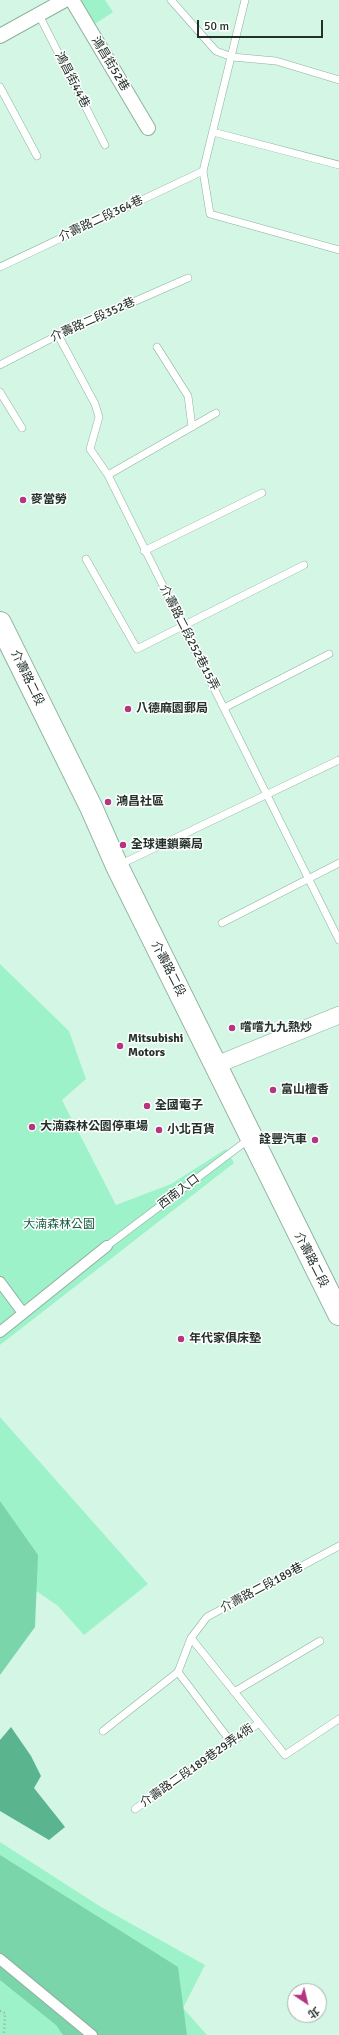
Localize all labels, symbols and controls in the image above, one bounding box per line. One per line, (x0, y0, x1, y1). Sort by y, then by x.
scale bar (199, 12, 325, 38)
text: 50 m (204, 19, 229, 34)
street label: 鴻昌街52巷 (88, 34, 132, 94)
street label: 鴻昌街44巷 (52, 50, 92, 110)
street label: 介壽路二段364巷 (57, 193, 145, 245)
street label: 介壽路二段352巷 (48, 295, 138, 345)
place label: 麥當勞 (31, 493, 67, 507)
marker: 麥當勞 (18, 495, 28, 505)
street label: 介壽路二段252巷15弄 (156, 583, 222, 693)
street label: 介壽路二段 (7, 648, 47, 708)
place label: 八德麻園郵局 (136, 702, 208, 716)
marker: 八德麻園郵局 (123, 704, 133, 714)
place label: 鴻昌社區 (116, 795, 164, 809)
marker: 鴻昌社區 (103, 797, 113, 807)
place label: 全球連鎖藥局 (131, 838, 203, 852)
marker: 全球連鎖藥局 (118, 840, 128, 850)
street label: 介壽路二段 (148, 939, 188, 999)
place label: 嚐嚐九九熱炒 (240, 1021, 312, 1035)
marker: 嚐嚐九九熱炒 (227, 1023, 237, 1033)
place label: Mitsubishi Motors (128, 1032, 183, 1060)
marker: Mitsubishi Motors (115, 1041, 125, 1051)
place label: 富山檀香 (281, 1083, 329, 1097)
marker: 富山檀香 (268, 1085, 278, 1095)
place label: 全國電子 (155, 1099, 203, 1113)
marker: 全國電子 (142, 1101, 152, 1111)
place label: 大湳森林公園停車場 (40, 1120, 148, 1134)
marker: 大湳森林公園停車場 (27, 1122, 37, 1132)
place label: 小北百貨 (167, 1123, 215, 1137)
marker: 小北百貨 (154, 1125, 164, 1135)
place label: 詮豐汽車 (259, 1133, 307, 1147)
marker: 詮豐汽車 (310, 1135, 320, 1145)
street label: 西南入口 (155, 1172, 203, 1212)
park label: 大湳森林公園 (23, 1218, 95, 1232)
street label: 介壽路二段 (291, 1230, 331, 1290)
place label: 年代家俱床墊 (189, 1332, 261, 1346)
marker: 年代家俱床墊 (176, 1334, 186, 1344)
street label: 介壽路二段189巷 (218, 1560, 306, 1616)
street label: 介壽路二段189巷29弄4衖 (138, 1721, 256, 1811)
north arrow (287, 1983, 327, 2023)
text: 北 (305, 2004, 322, 2021)

